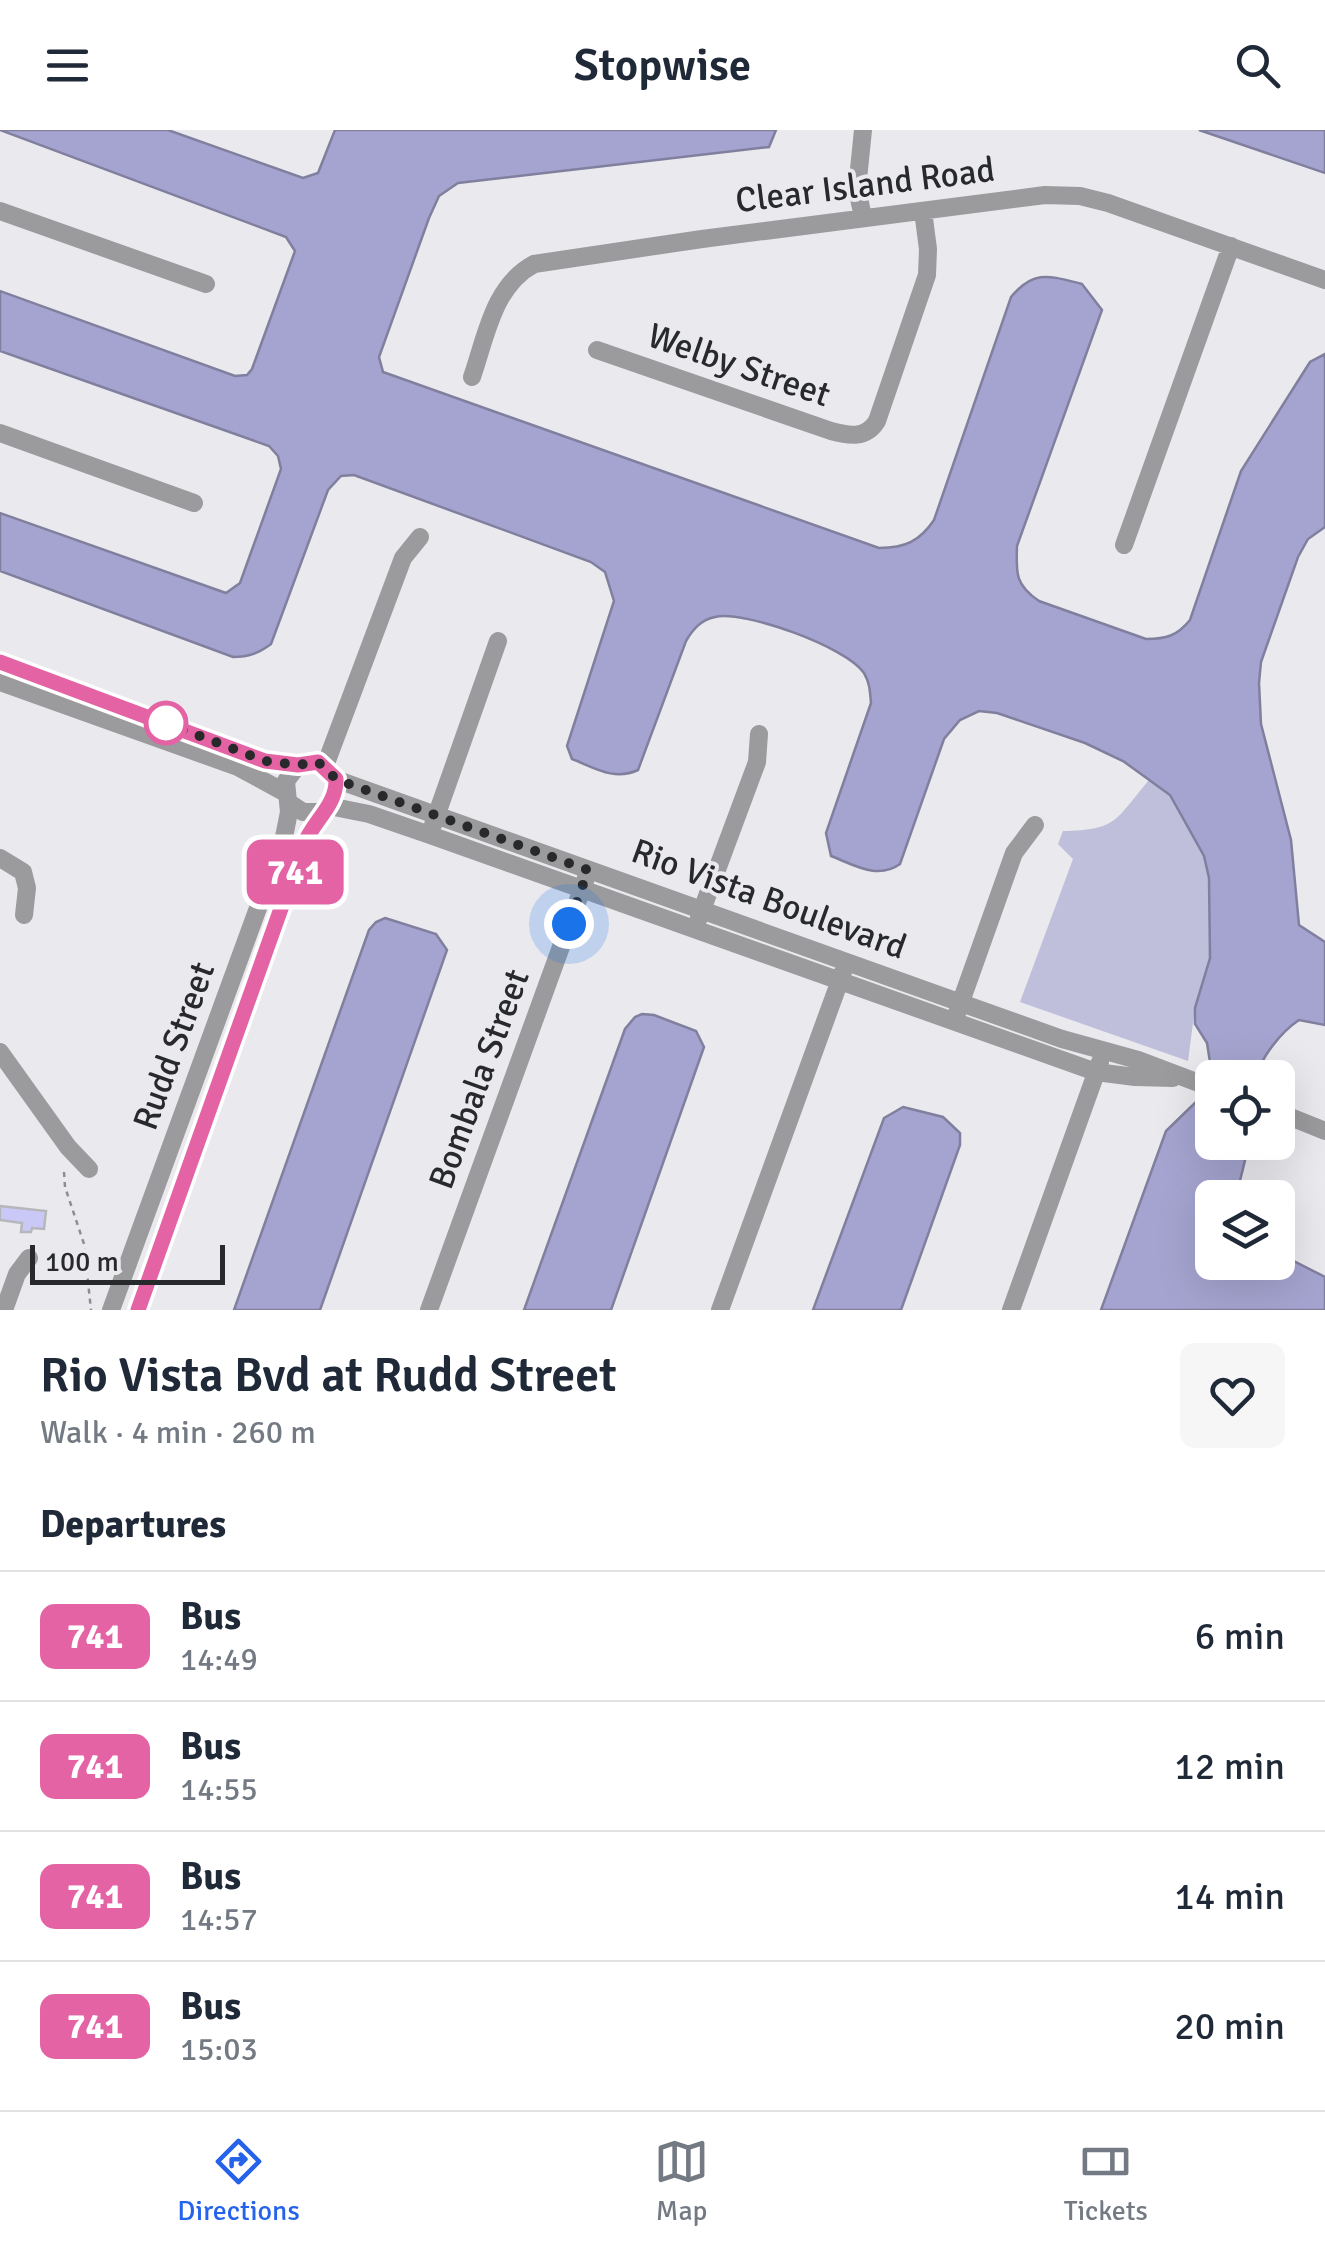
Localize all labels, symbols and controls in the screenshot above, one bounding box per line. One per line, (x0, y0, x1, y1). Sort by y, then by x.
icon: menu (40, 38, 95, 93)
text: Stopwise (574, 38, 751, 93)
icon: search (1230, 38, 1285, 93)
street label: Clear Island Road (733, 148, 997, 222)
street label: Welby Street (642, 314, 836, 416)
unlabelled marker (145, 702, 187, 744)
street label: Rio Vista Boulevard (626, 829, 912, 969)
line badge: 741 (238, 840, 352, 904)
text: 741 (267, 851, 323, 894)
your location (544, 899, 594, 949)
street label: Rudd Street (124, 956, 224, 1136)
street label: Bombala Street (419, 963, 539, 1195)
map controls (1195, 1060, 1295, 1280)
button: locate (1195, 1060, 1295, 1160)
button: layers (1195, 1180, 1295, 1280)
scale bar (30, 1240, 225, 1284)
text: 100 m (45, 1245, 119, 1279)
button: heart (1180, 1343, 1285, 1448)
text: Rio Vista Bvd at Rudd Street (40, 1346, 617, 1405)
text: Walk · 4 min · 260 m (40, 1413, 316, 1452)
text: Departures (40, 1501, 226, 1548)
text: Bus (180, 1593, 241, 1640)
text: 6 min (1195, 1613, 1285, 1660)
text: 741 (67, 1615, 123, 1658)
text: 14:49 (180, 1640, 258, 1679)
text: Bus (180, 1723, 241, 1770)
text: 12 min (1174, 1743, 1285, 1790)
text: 741 (67, 1745, 123, 1788)
text: 14:55 (180, 1770, 258, 1809)
text: Bus (180, 1853, 241, 1900)
text: 14 min (1174, 1873, 1285, 1920)
text: 741 (67, 1875, 123, 1918)
text: 14:57 (180, 1900, 258, 1939)
text: Bus (180, 1983, 241, 2030)
text: 20 min (1174, 2003, 1285, 2050)
text: 741 (67, 2005, 123, 2048)
text: 15:03 (180, 2030, 258, 2069)
tab: Directions (177, 2134, 300, 2228)
tab: Map (654, 2134, 709, 2228)
tab: Tickets (1064, 2134, 1148, 2228)

